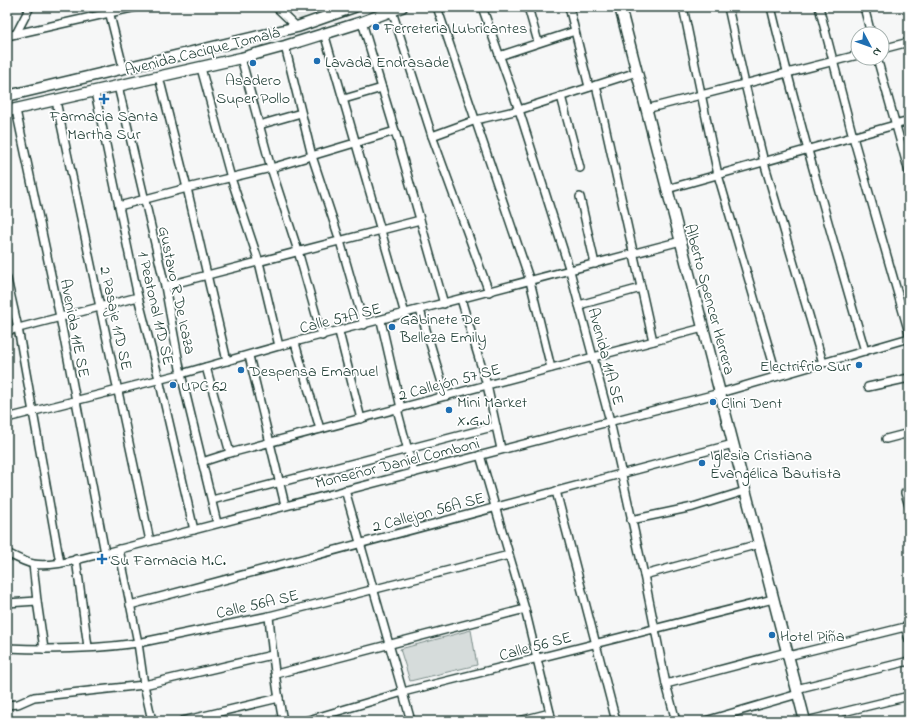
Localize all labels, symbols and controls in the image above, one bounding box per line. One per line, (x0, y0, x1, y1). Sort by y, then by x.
place label: Ferreteria Lubricantes (383, 17, 527, 41)
street label: Avenida Cacique Tomalá (122, 21, 283, 83)
marker: Ferreteria Lubricantes (371, 22, 381, 32)
north arrow (850, 26, 890, 66)
text: N (868, 44, 885, 60)
place label: Lavada Endrasade (325, 51, 450, 75)
marker: Lavada Endrasade (312, 56, 322, 66)
marker: Asadero Super Pollo (248, 58, 258, 68)
place label: Asadero Super Pollo (216, 69, 290, 111)
marker: Farmacia Santa Martha Sur (99, 94, 109, 104)
place label: Farmacia Santa Martha Sur (49, 105, 158, 147)
street label: Alberto Spencer Herrera (677, 221, 741, 378)
street label: Gustavo R De Icaza (151, 224, 201, 357)
street label: 1 Peatonal 11D SE (130, 249, 180, 368)
street label: 2 Pasaje 11D SE (92, 264, 138, 373)
street label: Avenida 11E SE (53, 277, 95, 380)
street label: Calle 57A SE (297, 297, 384, 341)
street label: Avenida 11A SE (581, 305, 630, 408)
place label: Gabinete De Belleza Emily (399, 308, 487, 350)
marker: Gabinete De Belleza Emily (387, 322, 397, 332)
place label: Electrifrio Sur (760, 355, 851, 379)
street label: 2 Callejón 57 SE (396, 358, 503, 408)
place label: Despensa Emanuel (248, 360, 379, 384)
marker: Electrifrio Sur (854, 360, 864, 370)
marker: Despensa Emanuel (236, 365, 246, 375)
place label: UPC 62 (181, 375, 227, 399)
marker: UPC 62 (168, 380, 178, 390)
place label: Mini Market X.G.J (457, 391, 528, 433)
place label: Clini Dent (721, 392, 783, 416)
marker: Clini Dent (708, 397, 718, 407)
marker: Mini Market X.G.J (444, 405, 454, 415)
street label: Monseñor Daniel Comboni (313, 432, 482, 496)
place label: Iglesia Cristiana Evangélica Bautista (710, 444, 841, 486)
marker: Iglesia Cristiana Evangélica Bautista (697, 458, 707, 468)
street label: 2 Callejon 56A SE (370, 486, 487, 539)
place label: Su Farmacia M.C. (110, 549, 226, 573)
marker: Su Farmacia M.C. (97, 554, 107, 564)
street label: Calle 56A SE (214, 584, 301, 626)
place label: Hotel Piña (780, 625, 845, 649)
street label: Calle 56 SE (497, 626, 574, 668)
marker: Hotel Piña (767, 630, 777, 640)

